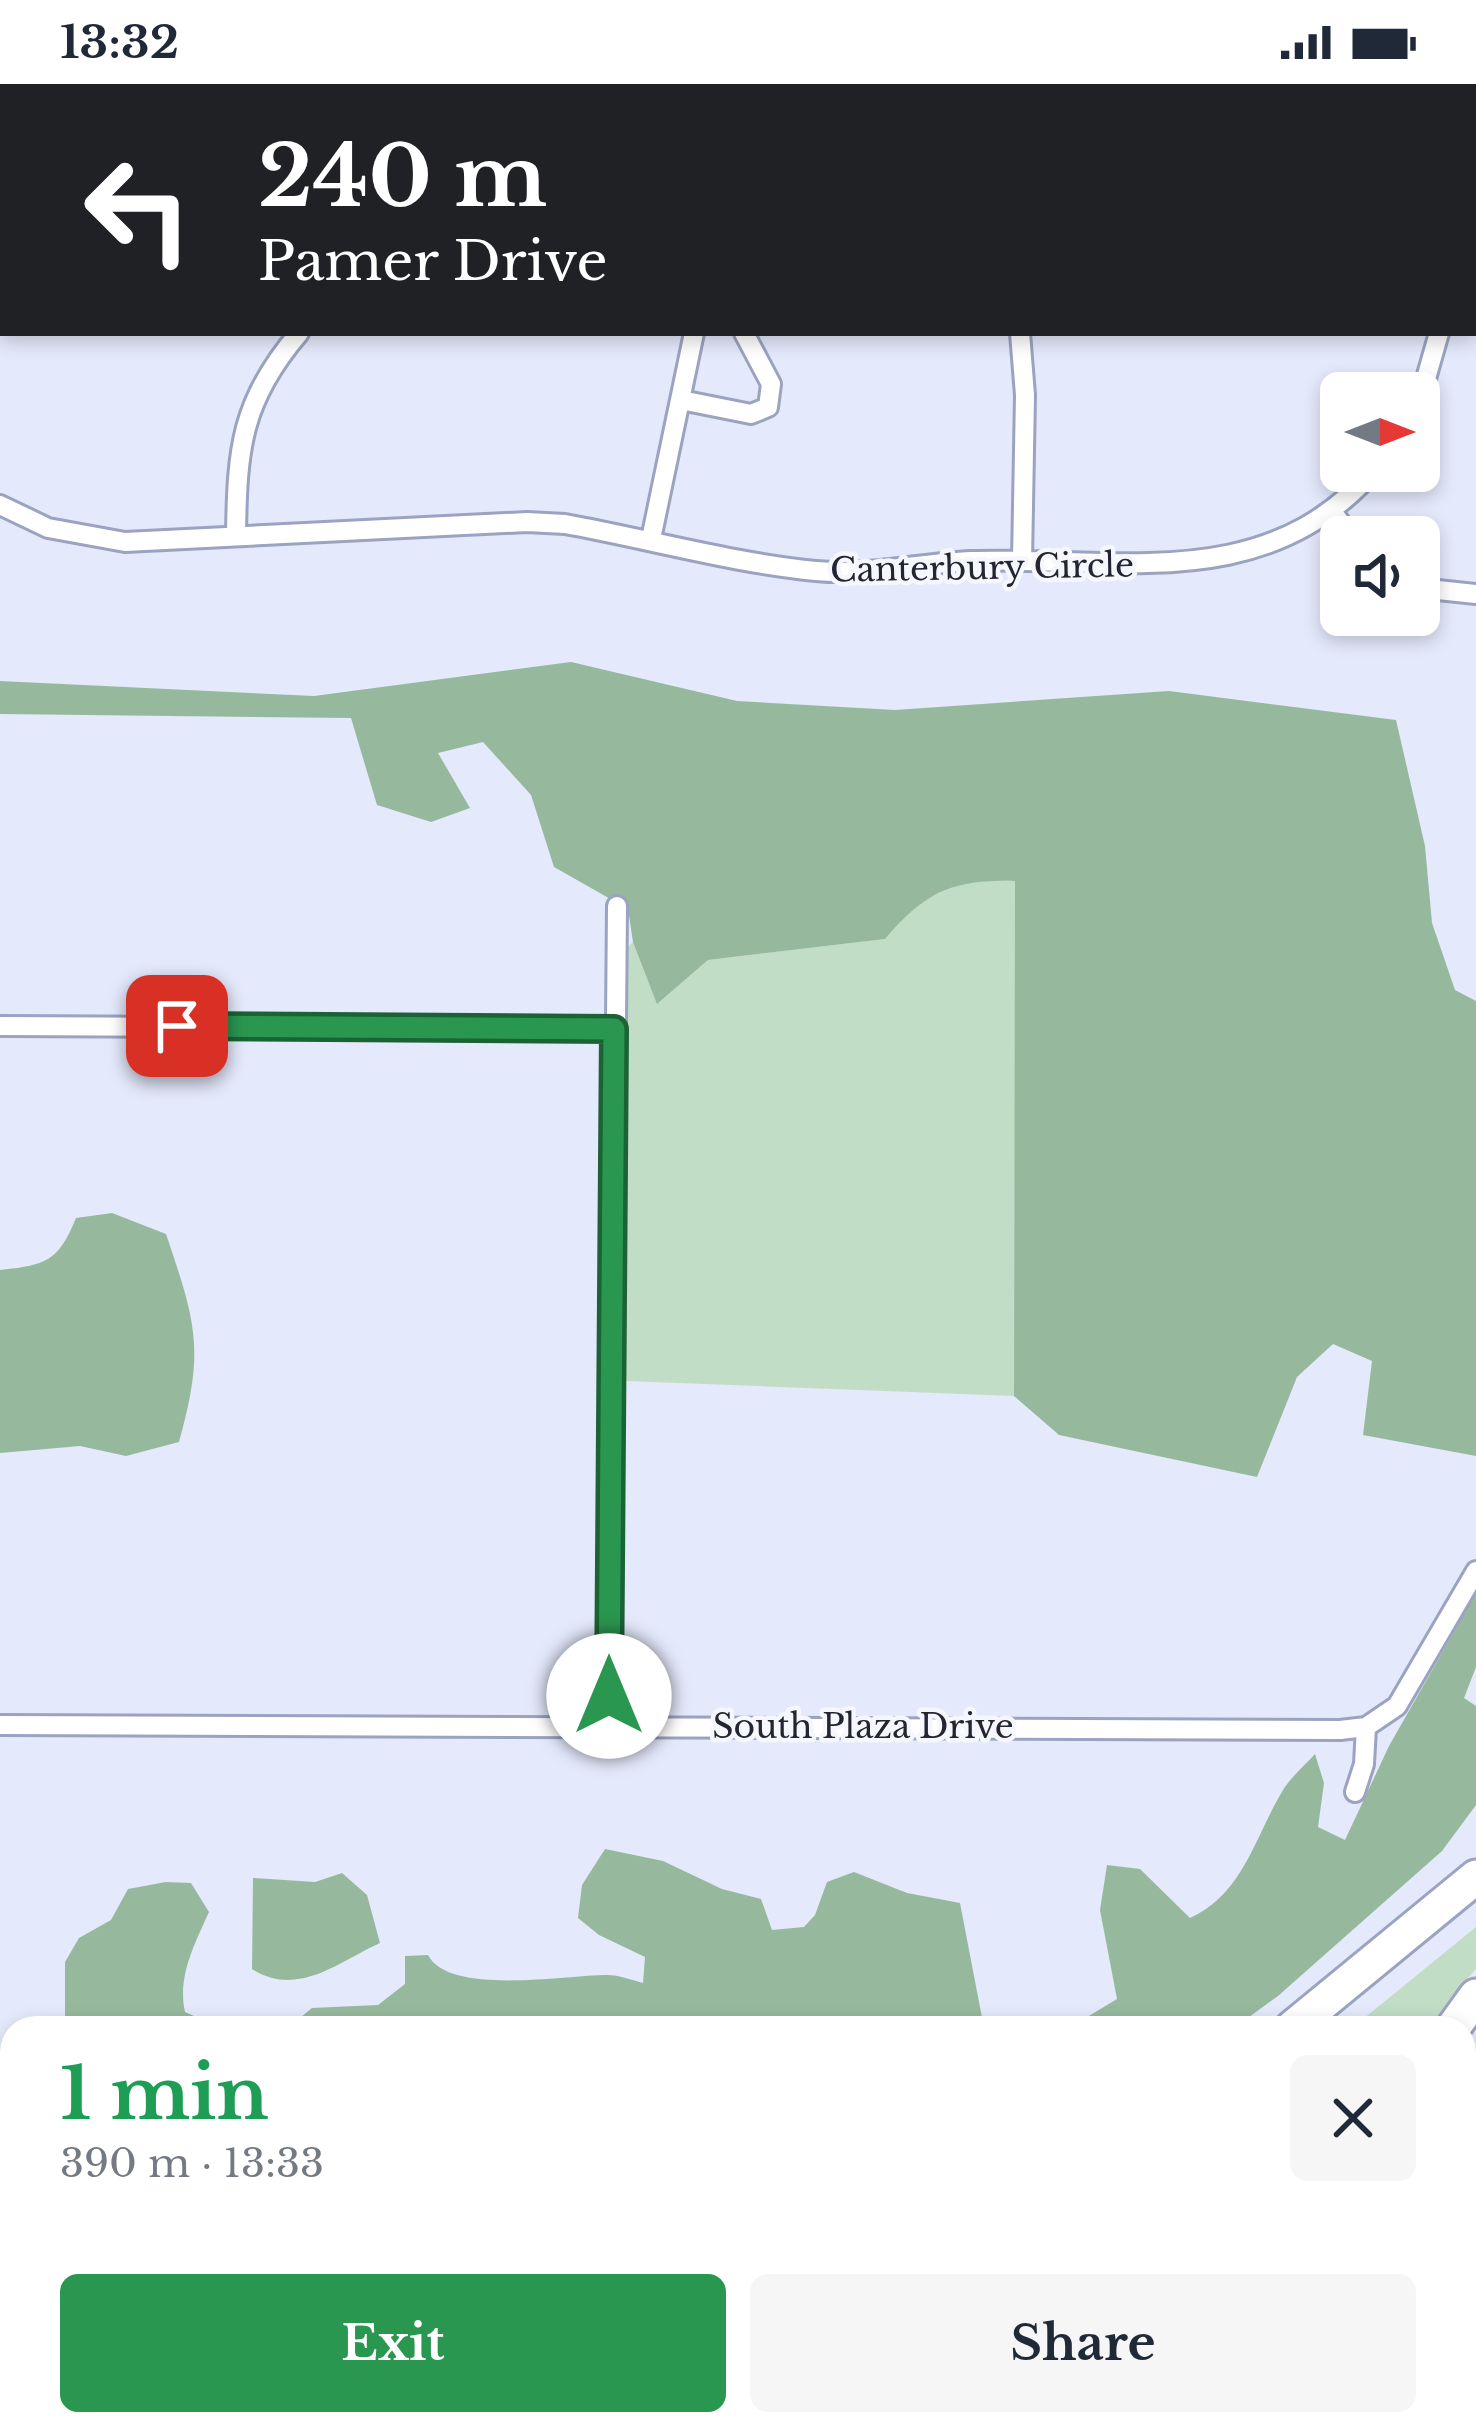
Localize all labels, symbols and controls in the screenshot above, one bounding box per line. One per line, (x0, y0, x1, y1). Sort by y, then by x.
text: 13:32 (60, 14, 179, 70)
text: 240 m (258, 125, 547, 229)
icon: left (60, 132, 216, 288)
text: Pamer Drive (258, 228, 607, 295)
north arrow (1320, 372, 1440, 492)
map controls (1320, 372, 1440, 636)
button: sound (1320, 516, 1440, 636)
street label: Canterbury Circle (830, 544, 1134, 591)
pin (126, 975, 228, 1077)
icon: arrive (144, 993, 210, 1059)
position arrow (546, 1633, 672, 1759)
street label: South Plaza Drive (712, 1706, 1014, 1747)
text: 1 min (60, 2049, 269, 2138)
button: close (1290, 2055, 1416, 2181)
text: 390 m · 13:33 (60, 2139, 324, 2188)
button: Exit (60, 2274, 726, 2412)
button: Share (750, 2274, 1416, 2412)

